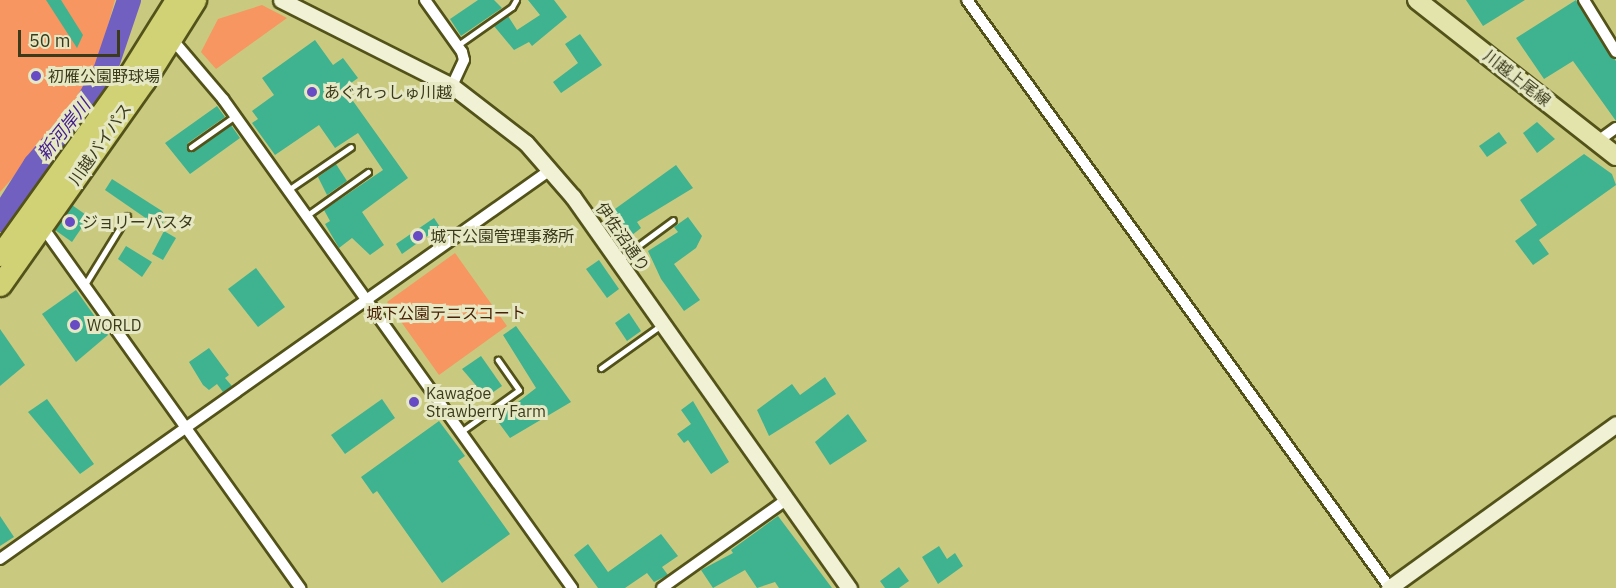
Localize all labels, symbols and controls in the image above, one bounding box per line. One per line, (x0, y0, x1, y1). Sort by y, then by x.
scale bar (21, 18, 123, 56)
text: 50 m (29, 29, 71, 52)
street label: 川越上尾線 (1480, 46, 1554, 110)
place label: 初雁公園野球場 (48, 66, 160, 86)
marker: 初雁公園野球場 (29, 69, 43, 83)
place label: あぐれっしゅ川越 (324, 82, 452, 102)
marker: あぐれっしゅ川越 (305, 85, 319, 99)
water label: 新河岸川 (33, 95, 95, 165)
street label: 川越バイパス (65, 99, 135, 189)
street label: 伊佐沼通り (592, 199, 654, 275)
place label: ジョリーパスタ (82, 212, 194, 232)
marker: ジョリーパスタ (63, 215, 77, 229)
place label: 城下公園管理事務所 (430, 226, 574, 246)
marker: 城下公園管理事務所 (411, 229, 425, 243)
park label: 城下公園テニスコート (366, 303, 526, 323)
place label: WORLD (87, 315, 142, 335)
marker: WORLD (68, 318, 82, 332)
place label: Kawagoe Strawberry Farm (426, 383, 546, 421)
marker: Kawagoe Strawberry Farm (407, 395, 421, 409)

